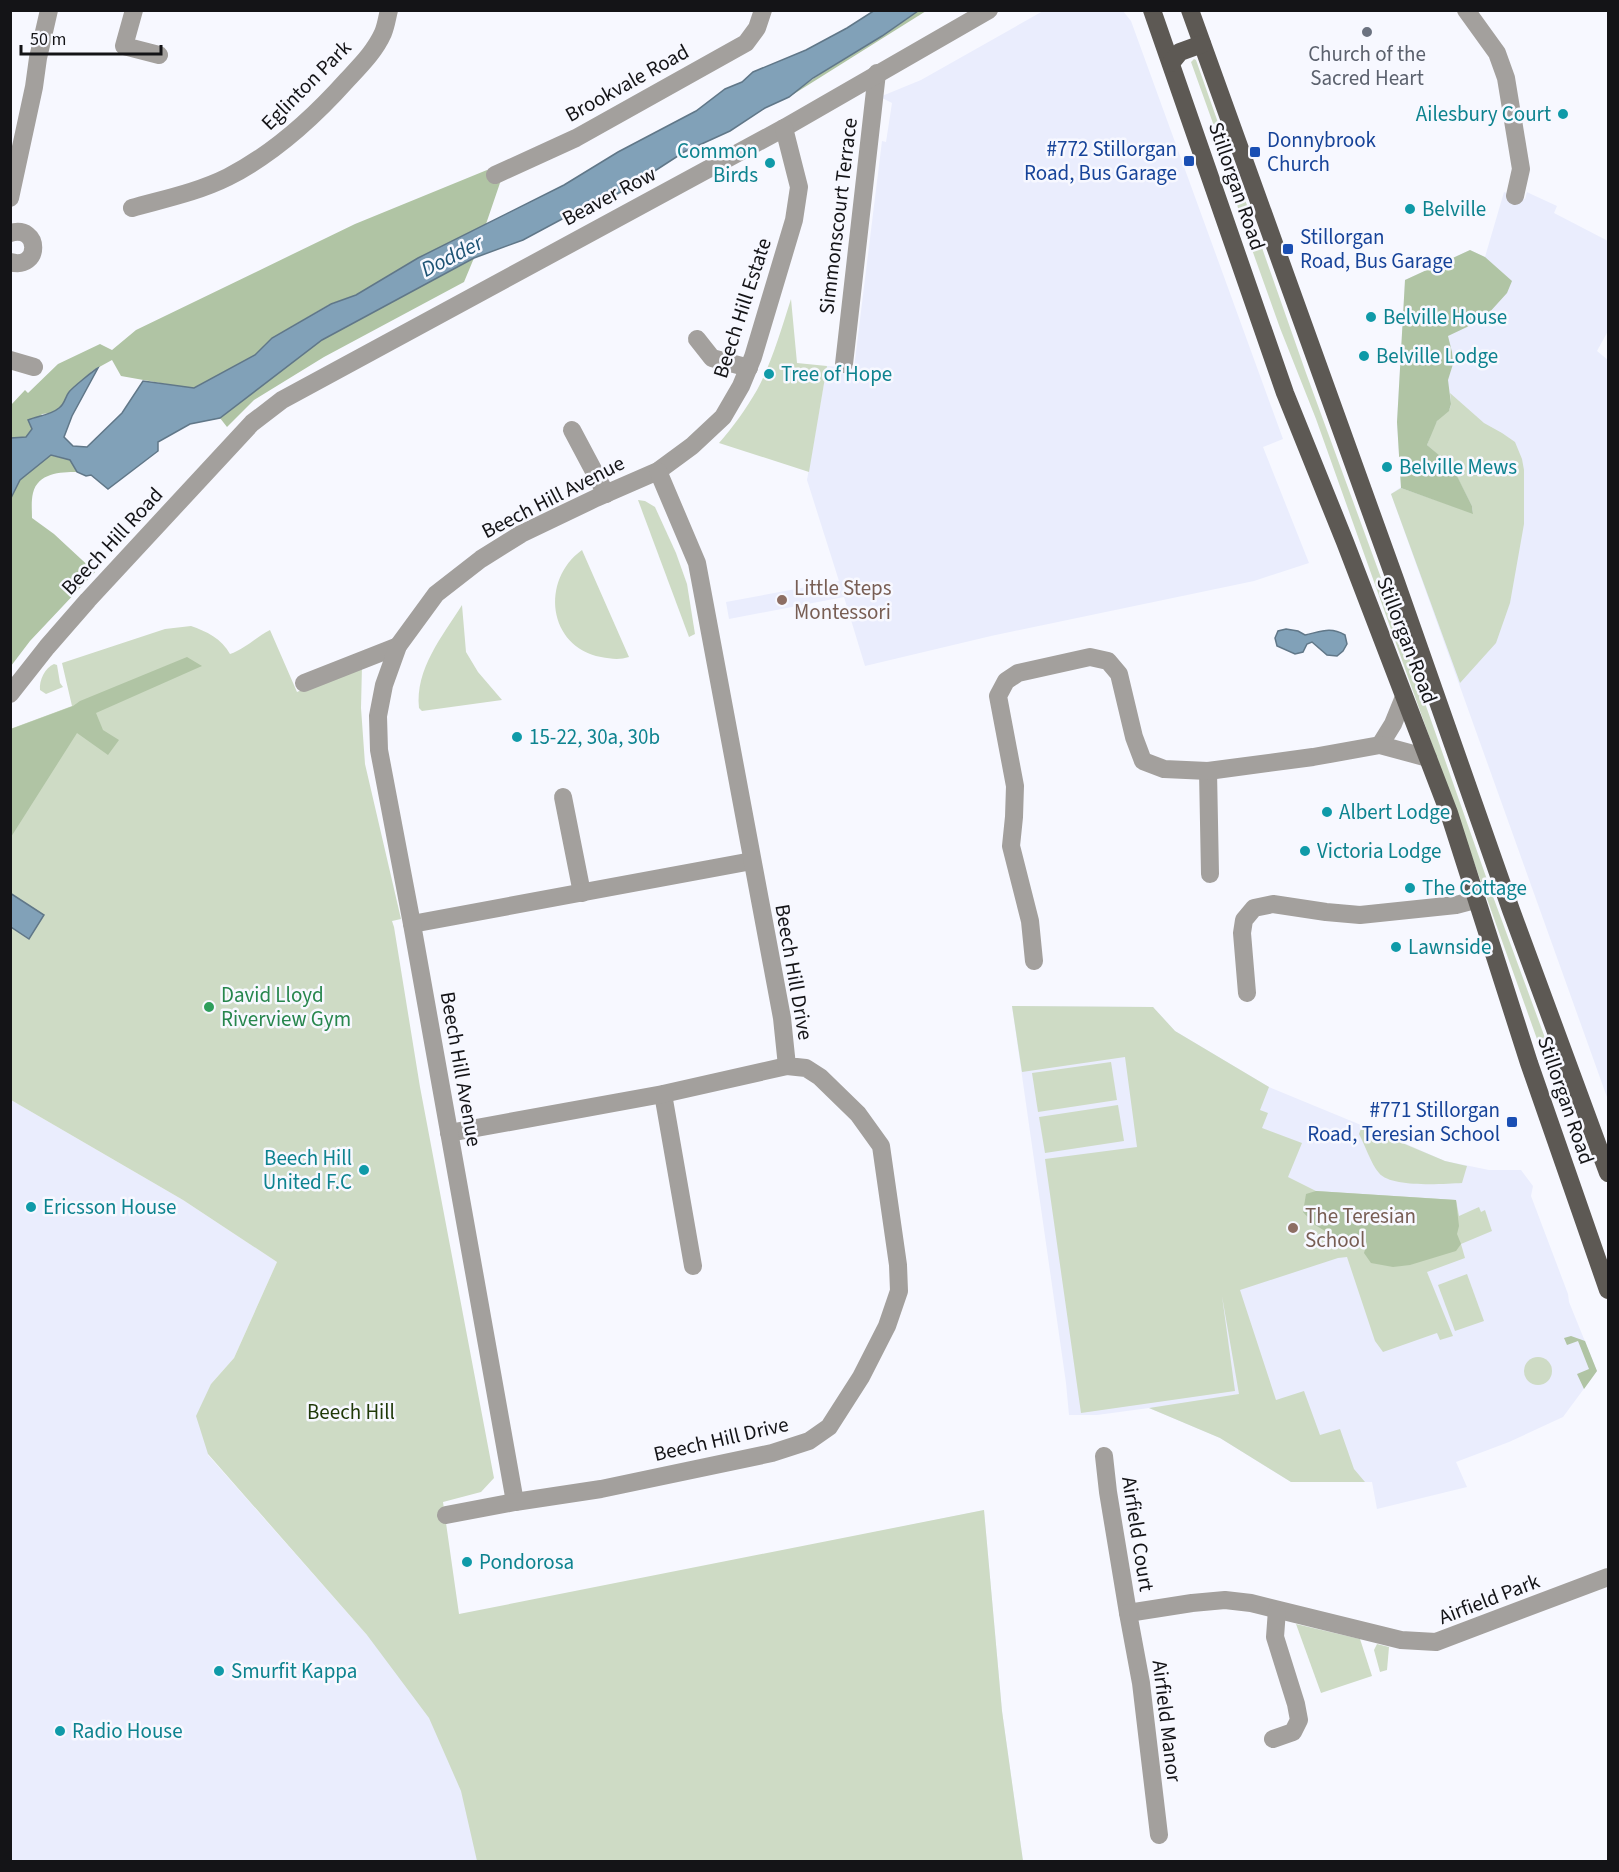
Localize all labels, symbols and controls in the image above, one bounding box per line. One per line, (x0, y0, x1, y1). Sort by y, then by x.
scale bar (21, 18, 160, 56)
marker: Church of the Sacred Heart (1360, 25, 1374, 39)
text: 50 m (30, 27, 66, 52)
street label: Eglinton Park (254, 33, 358, 137)
street label: Brookvale Road (560, 37, 694, 129)
place label: Church of the Sacred Heart (1308, 39, 1426, 93)
place label: Ailesbury Court (1416, 99, 1551, 129)
marker: Ailesbury Court (1556, 107, 1570, 121)
street label: Simmonscourt Terrace (811, 116, 865, 316)
street label: Stillorgan Road (1201, 118, 1273, 254)
place label: Donnybrook Church (1267, 125, 1377, 179)
place label: #772 Stillorgan Road, Bus Garage (1024, 134, 1177, 188)
place label: Common Birds (677, 136, 758, 190)
marker: Donnybrook Church (1248, 145, 1262, 159)
marker: #772 Stillorgan Road, Bus Garage (1182, 154, 1196, 168)
marker: Common Birds (763, 156, 777, 170)
street label: Beaver Row (557, 159, 661, 233)
place label: Belville (1422, 194, 1486, 224)
marker: Belville (1403, 202, 1417, 216)
place label: Stillorgan Road, Bus Garage (1300, 222, 1453, 276)
water label: Dodder (415, 226, 490, 285)
street label: Beech Hill Estate (705, 234, 779, 382)
marker: Stillorgan Road, Bus Garage (1281, 242, 1295, 256)
place label: Belville House (1383, 302, 1507, 332)
marker: Belville House (1364, 310, 1378, 324)
place label: Belville Lodge (1376, 341, 1498, 371)
marker: Belville Lodge (1357, 349, 1371, 363)
place label: Tree of Hope (781, 359, 892, 389)
marker: Tree of Hope (762, 367, 776, 381)
street label: Beech Hill Avenue (476, 448, 630, 546)
place label: Belville Mews (1399, 452, 1517, 482)
marker: Belville Mews (1380, 460, 1394, 474)
street label: Beech Hill Road (54, 481, 170, 601)
street label: Stillorgan Road (1369, 572, 1445, 708)
place label: Little Steps Montessori (794, 573, 892, 627)
marker: Little Steps Montessori (775, 593, 789, 607)
place label: 15-22, 30a, 30b (529, 722, 660, 752)
marker: 15-22, 30a, 30b (510, 730, 524, 744)
place label: Albert Lodge (1339, 797, 1450, 827)
marker: Albert Lodge (1320, 805, 1334, 819)
place label: Victoria Lodge (1317, 836, 1441, 866)
marker: Victoria Lodge (1298, 844, 1312, 858)
place label: The Cottage (1422, 873, 1527, 903)
marker: The Cottage (1403, 881, 1417, 895)
street label: Beech Hill Drive (767, 902, 821, 1042)
place label: Lawnside (1408, 932, 1491, 962)
marker: Lawnside (1389, 940, 1403, 954)
place label: David Lloyd Riverview Gym (221, 980, 351, 1034)
street label: Beech Hill Avenue (433, 989, 489, 1149)
marker: David Lloyd Riverview Gym (202, 1000, 216, 1014)
street label: Stillorgan Road (1530, 1032, 1602, 1168)
place label: #771 Stillorgan Road, Teresian School (1307, 1095, 1500, 1149)
marker: #771 Stillorgan Road, Teresian School (1505, 1115, 1519, 1129)
place label: Beech Hill United F.C (263, 1143, 352, 1197)
marker: Beech Hill United F.C (357, 1163, 371, 1177)
place label: Ericsson House (43, 1192, 176, 1222)
marker: Ericsson House (24, 1200, 38, 1214)
place label: The Teresian School (1305, 1201, 1416, 1255)
marker: The Teresian School (1286, 1221, 1300, 1235)
park label: Beech Hill (307, 1397, 395, 1427)
street label: Beech Hill Drive (651, 1409, 791, 1469)
street label: Airfield Court (1114, 1474, 1162, 1594)
place label: Pondorosa (479, 1547, 574, 1577)
marker: Pondorosa (460, 1555, 474, 1569)
street label: Airfield Park (1434, 1566, 1544, 1632)
place label: Smurfit Kappa (231, 1656, 357, 1686)
street label: Airfield Manor (1145, 1658, 1189, 1784)
marker: Smurfit Kappa (212, 1664, 226, 1678)
place label: Radio House (72, 1716, 183, 1746)
marker: Radio House (53, 1724, 67, 1738)

